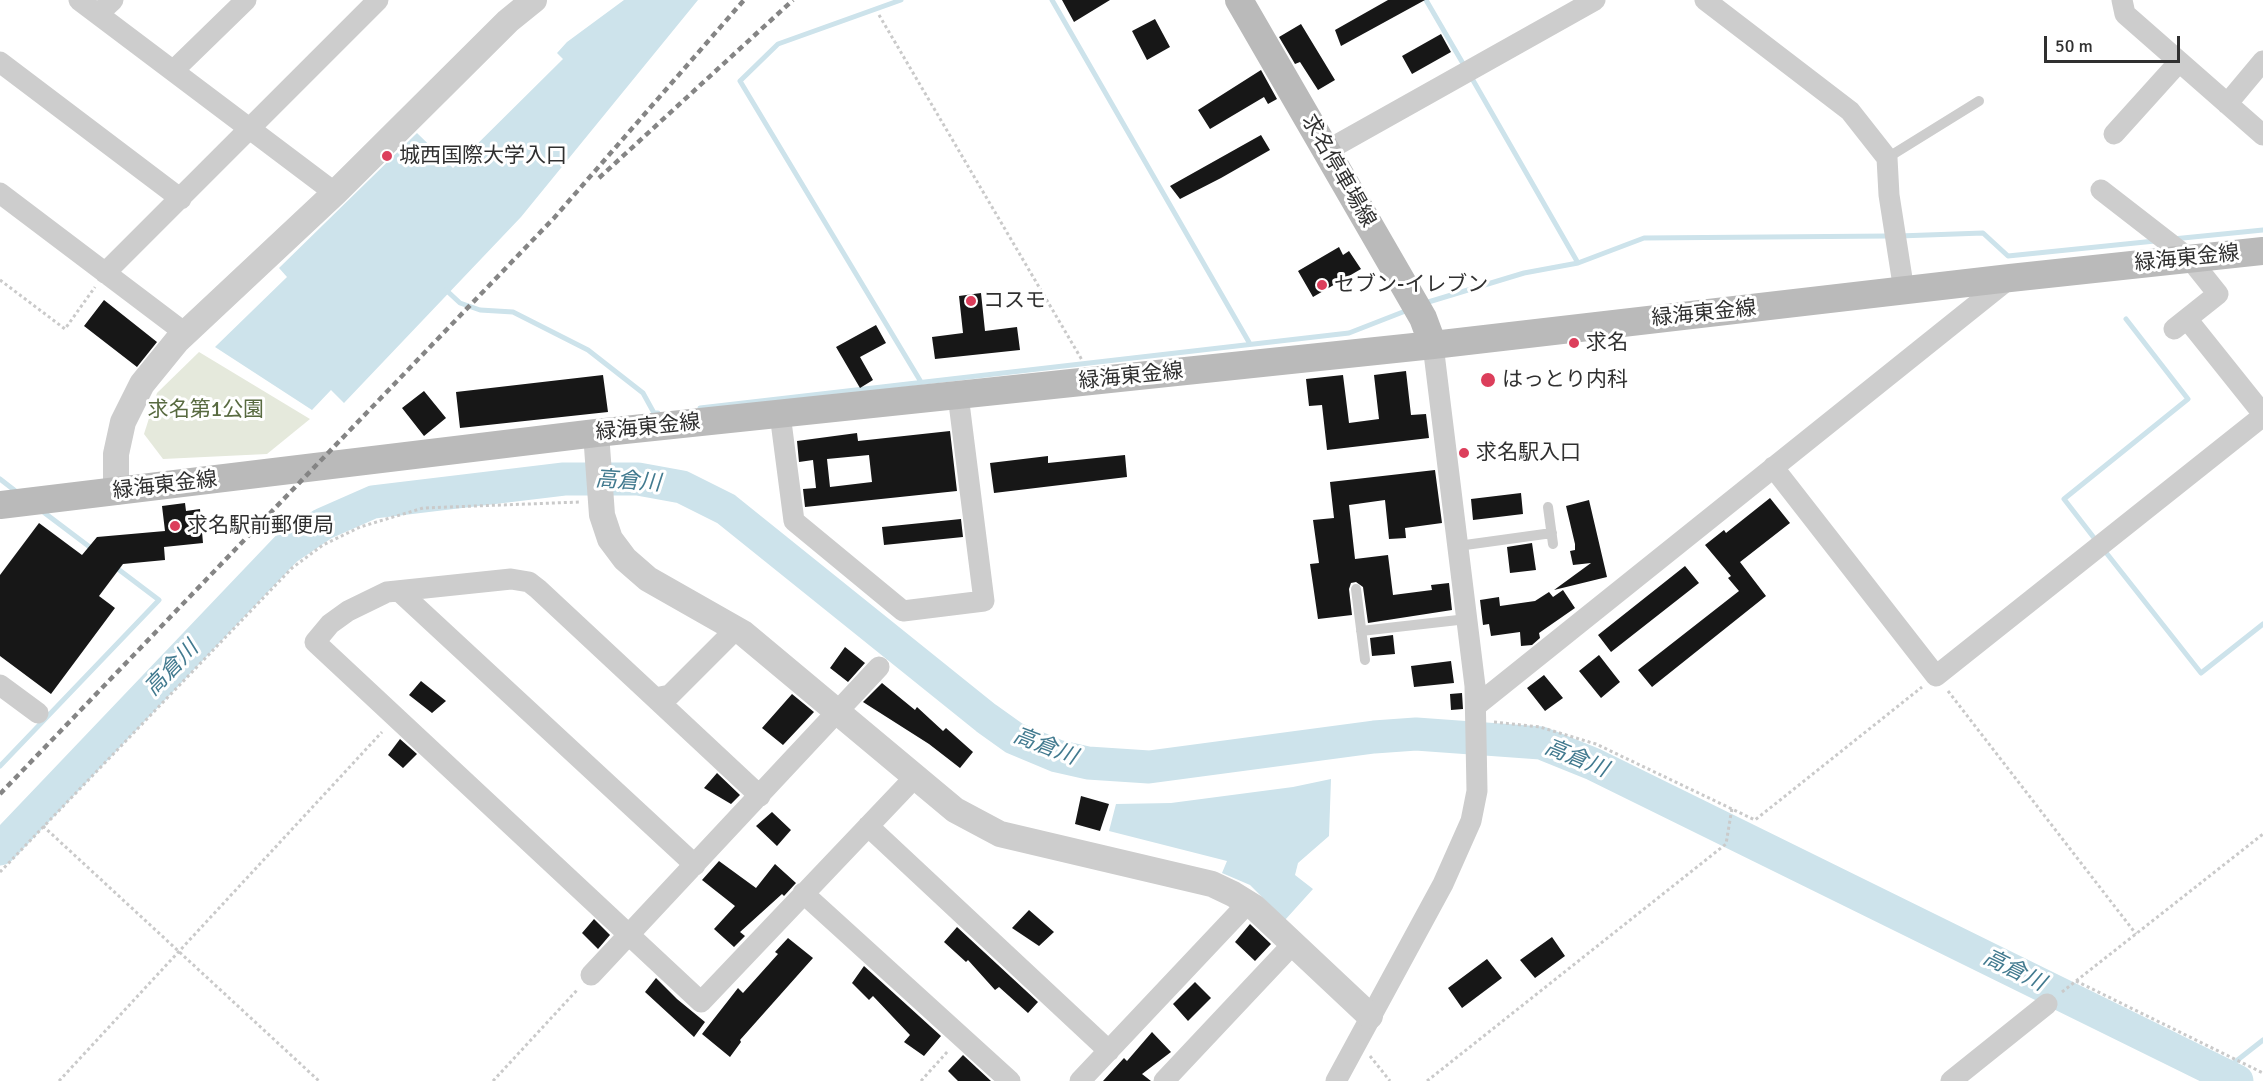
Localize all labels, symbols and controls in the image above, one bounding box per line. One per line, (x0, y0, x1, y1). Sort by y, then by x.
scale bar (2047, 24, 2184, 62)
text: 50 m (2055, 35, 2093, 57)
street label: 求名停車場線 (1296, 110, 1380, 232)
place label: 城西国際大学入口 (399, 143, 567, 169)
marker: 城西国際大学入口 (380, 149, 394, 163)
street label: 緑海東金線 (2133, 241, 2241, 277)
place label: セブン-イレブン (1334, 272, 1488, 298)
marker: セブン-イレブン (1315, 278, 1329, 292)
place label: コスモ (983, 288, 1046, 314)
marker: コスモ (964, 294, 978, 308)
street label: 緑海東金線 (1650, 296, 1758, 332)
place label: 求名 (1586, 330, 1628, 356)
marker: 求名 (1567, 336, 1581, 350)
street label: 緑海東金線 (1077, 359, 1185, 395)
place label: はっとり内科 (1502, 367, 1628, 393)
marker: はっとり内科 (1479, 371, 1497, 389)
park label: 求名第1公園 (148, 397, 264, 423)
street label: 緑海東金線 (594, 410, 702, 446)
place label: 求名駅入口 (1476, 440, 1581, 466)
marker: 求名駅入口 (1457, 446, 1471, 460)
street label: 緑海東金線 (111, 467, 219, 505)
water label: 高倉川 (594, 467, 662, 497)
place label: 求名駅前郵便局 (187, 513, 334, 539)
marker: 求名駅前郵便局 (168, 519, 182, 533)
water label: 高倉川 (140, 636, 204, 702)
water label: 高倉川 (1009, 723, 1081, 771)
water label: 高倉川 (1540, 734, 1612, 784)
water label: 高倉川 (1979, 945, 2049, 997)

